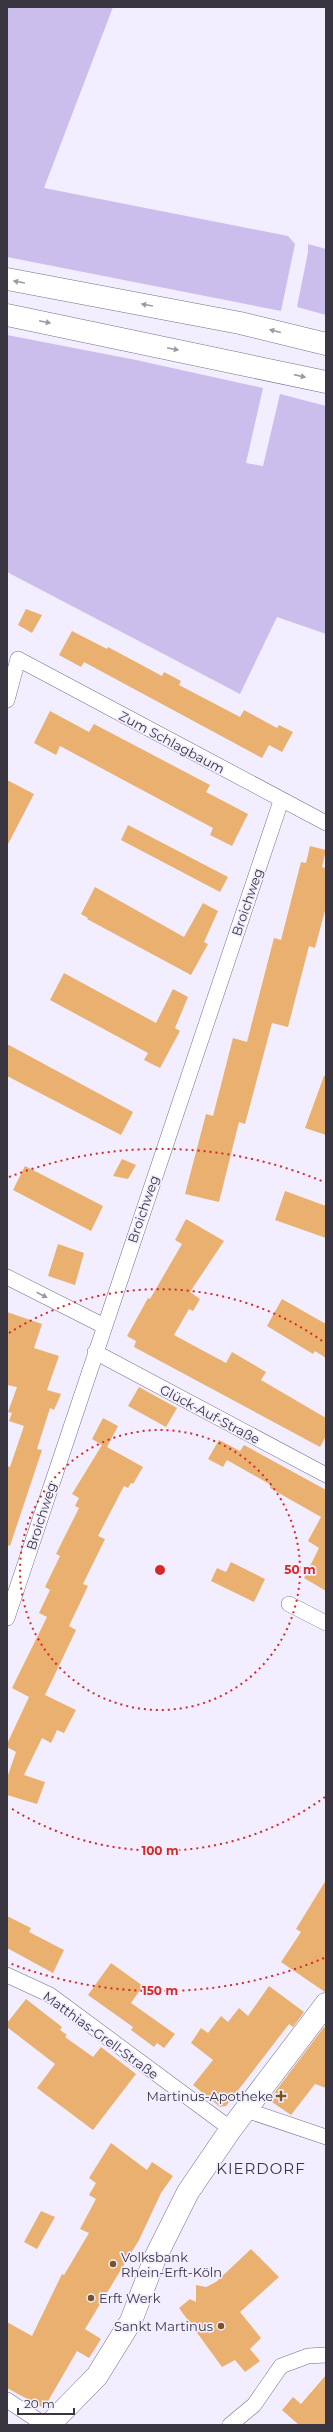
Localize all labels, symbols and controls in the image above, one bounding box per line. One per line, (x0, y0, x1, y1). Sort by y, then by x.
one-way arrow (13, 278, 25, 284)
one-way arrow (141, 302, 153, 308)
one-way arrow (39, 320, 51, 326)
one-way arrow (268, 328, 280, 334)
one-way arrow (166, 346, 179, 352)
one-way arrow (293, 374, 306, 380)
street label: Zum Schlagbaum (116, 707, 228, 777)
street label: Broichweg (228, 866, 266, 938)
street label: Broichweg (124, 1173, 162, 1245)
one-way arrow (36, 1292, 48, 1298)
street label: Glück-Auf-Straße (157, 1381, 263, 1447)
street label: Broichweg (23, 1480, 59, 1552)
text: 50 m (284, 1562, 316, 1577)
centre of rings (153, 1563, 167, 1577)
text: 100 m (142, 1843, 178, 1858)
text: 150 m (142, 1983, 178, 1998)
street label: Matthias-Grell-Straße (40, 1988, 162, 2082)
place label: Martinus-Apotheke (147, 2088, 273, 2104)
marker: Martinus-Apotheke (276, 2091, 286, 2101)
district label: KIERDORF (216, 2159, 306, 2178)
place label: Volksbank Rhein-Erft-Köln (121, 2249, 222, 2280)
marker: Volksbank Rhein-Erft-Köln (108, 2259, 118, 2269)
place label: Erft Werk (99, 2290, 161, 2306)
marker: Erft Werk (86, 2293, 96, 2303)
place label: Sankt Martinus (114, 2318, 213, 2334)
marker: Sankt Martinus (216, 2321, 226, 2331)
scale bar (18, 2390, 74, 2416)
text: 20 m (24, 2396, 55, 2411)

